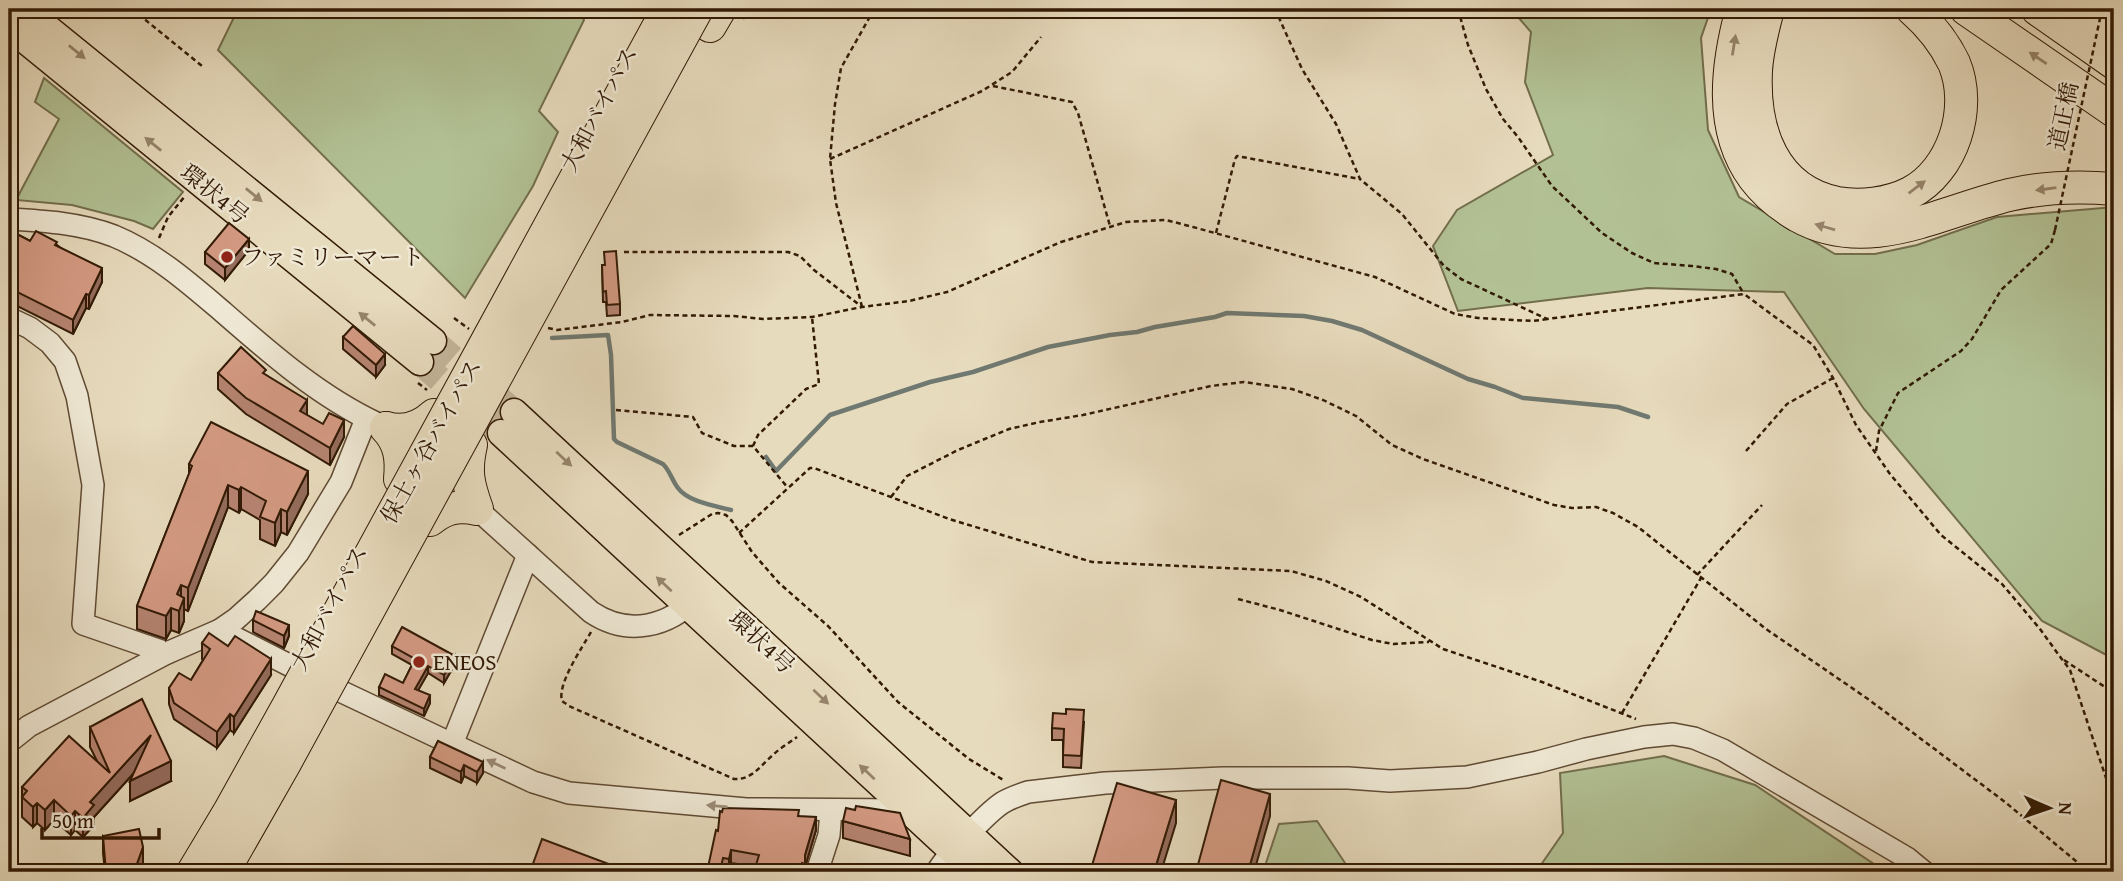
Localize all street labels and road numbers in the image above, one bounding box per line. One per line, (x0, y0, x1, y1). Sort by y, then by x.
street label: 大和バイパス (552, 40, 645, 177)
street label: 道正橋 (2039, 79, 2086, 153)
street label: 環状4号 (174, 156, 257, 232)
street label: 保土ヶ谷バイパス (372, 352, 489, 529)
street label: 大和バイパス (282, 539, 375, 676)
street label: 環状4号 (722, 602, 803, 681)

